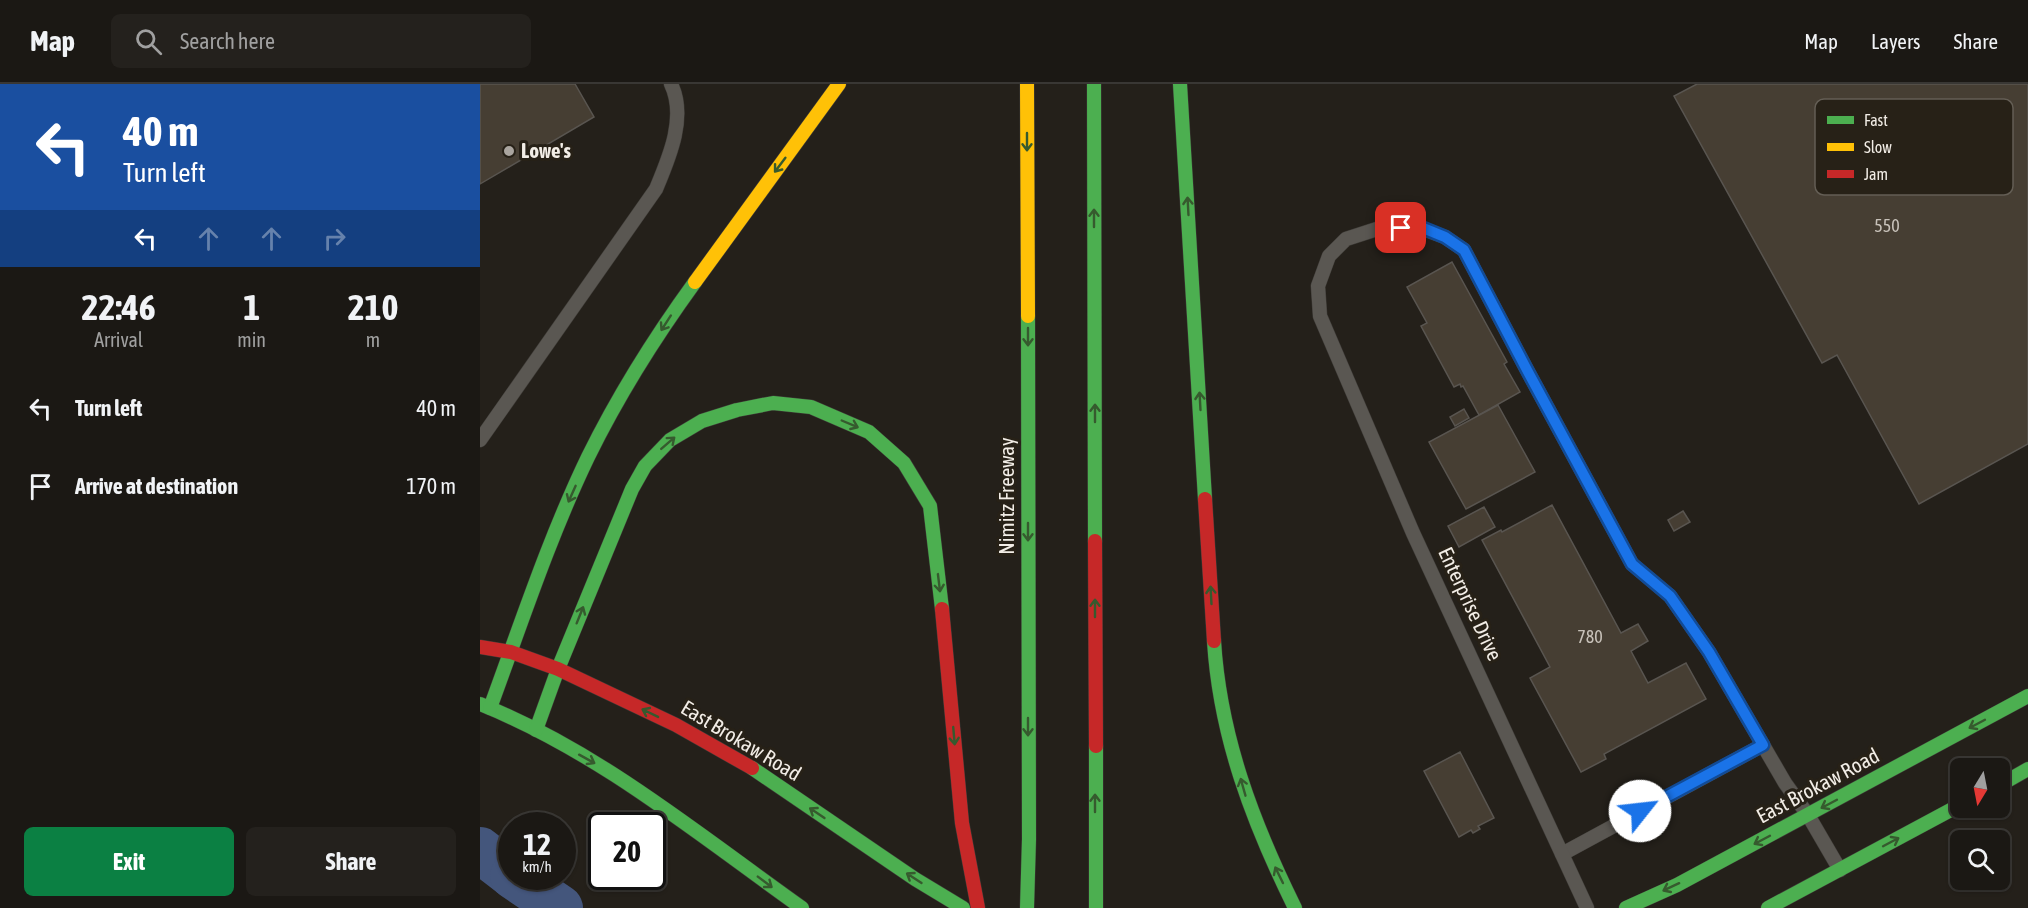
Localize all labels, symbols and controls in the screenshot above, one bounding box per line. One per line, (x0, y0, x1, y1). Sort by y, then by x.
search box (111, 14, 531, 68)
text: Map (30, 25, 75, 57)
icon: search (132, 25, 165, 58)
text: Search here (180, 28, 275, 54)
text: Map (1804, 29, 1838, 53)
text: Layers (1871, 29, 1921, 53)
text: Share (1954, 29, 1998, 53)
legend (1815, 99, 2013, 195)
text: 40 m (123, 107, 198, 155)
icon: left (24, 108, 102, 186)
text: Fast (1864, 111, 1888, 129)
one-way arrow (1021, 132, 1033, 152)
place label: Lowe's (521, 138, 571, 162)
text: Slow (1864, 138, 1892, 156)
marker: Lowe's (502, 144, 516, 158)
text: Turn left (123, 157, 206, 188)
one-way arrow (774, 157, 787, 173)
text: Jam (1864, 165, 1888, 183)
one-way arrow (1182, 197, 1193, 217)
pin (1375, 202, 1426, 253)
one-way arrow (1088, 209, 1100, 229)
icon: arrive (1384, 211, 1417, 244)
house number: 550 (1874, 215, 1900, 236)
icon: left (129, 222, 162, 255)
icon: ahead (192, 222, 225, 255)
icon: ahead (255, 222, 288, 255)
icon: right (318, 222, 351, 255)
text: 22:46 (82, 286, 156, 328)
text: 1 (243, 286, 260, 328)
text: 210 (348, 286, 398, 328)
one-way arrow (660, 314, 672, 331)
one-way arrow (1022, 327, 1033, 347)
text: Arrival (94, 328, 143, 351)
text: min (237, 328, 266, 351)
text: m (366, 328, 380, 351)
one-way arrow (1194, 391, 1205, 411)
icon: left (24, 392, 57, 425)
text: Turn left (75, 395, 142, 421)
text: 40 m (416, 395, 456, 421)
one-way arrow (1089, 404, 1101, 424)
one-way arrow (841, 419, 859, 430)
one-way arrow (661, 436, 676, 450)
street label: Nimitz Freeway (994, 437, 1018, 555)
icon: arrive (24, 470, 57, 503)
text: Arrive at destination (75, 473, 238, 499)
text: 170 m (406, 473, 456, 499)
one-way arrow (566, 484, 577, 502)
one-way arrow (1022, 522, 1034, 542)
street label: Enterprise Drive (1434, 543, 1508, 664)
one-way arrow (934, 573, 945, 593)
one-way arrow (1206, 586, 1217, 606)
one-way arrow (1089, 599, 1101, 619)
one-way arrow (575, 606, 586, 624)
house number: 780 (1577, 626, 1603, 647)
street label: East Brokaw Road (677, 695, 806, 785)
one-way arrow (642, 707, 660, 719)
one-way arrow (1022, 717, 1034, 737)
one-way arrow (1968, 719, 1986, 730)
one-way arrow (949, 725, 960, 745)
street label: East Brokaw Road (1752, 743, 1883, 828)
one-way arrow (578, 753, 595, 765)
north arrow (1950, 758, 2010, 818)
map controls (1950, 758, 2010, 890)
one-way arrow (1237, 778, 1248, 797)
position arrow (1608, 779, 1672, 843)
one-way arrow (1089, 794, 1101, 814)
one-way arrow (1820, 799, 1838, 810)
one-way arrow (810, 807, 826, 819)
speed limit sign: 20 (588, 812, 666, 890)
button: Exit (24, 827, 234, 896)
button: Share (246, 827, 456, 896)
text: 12 (523, 827, 551, 861)
button: search (1950, 830, 2010, 890)
one-way arrow (1753, 835, 1771, 846)
one-way arrow (1882, 836, 1900, 847)
text: km/h (522, 858, 552, 875)
one-way arrow (1272, 866, 1284, 884)
one-way arrow (906, 871, 923, 883)
one-way arrow (756, 875, 772, 888)
one-way arrow (1663, 882, 1681, 894)

